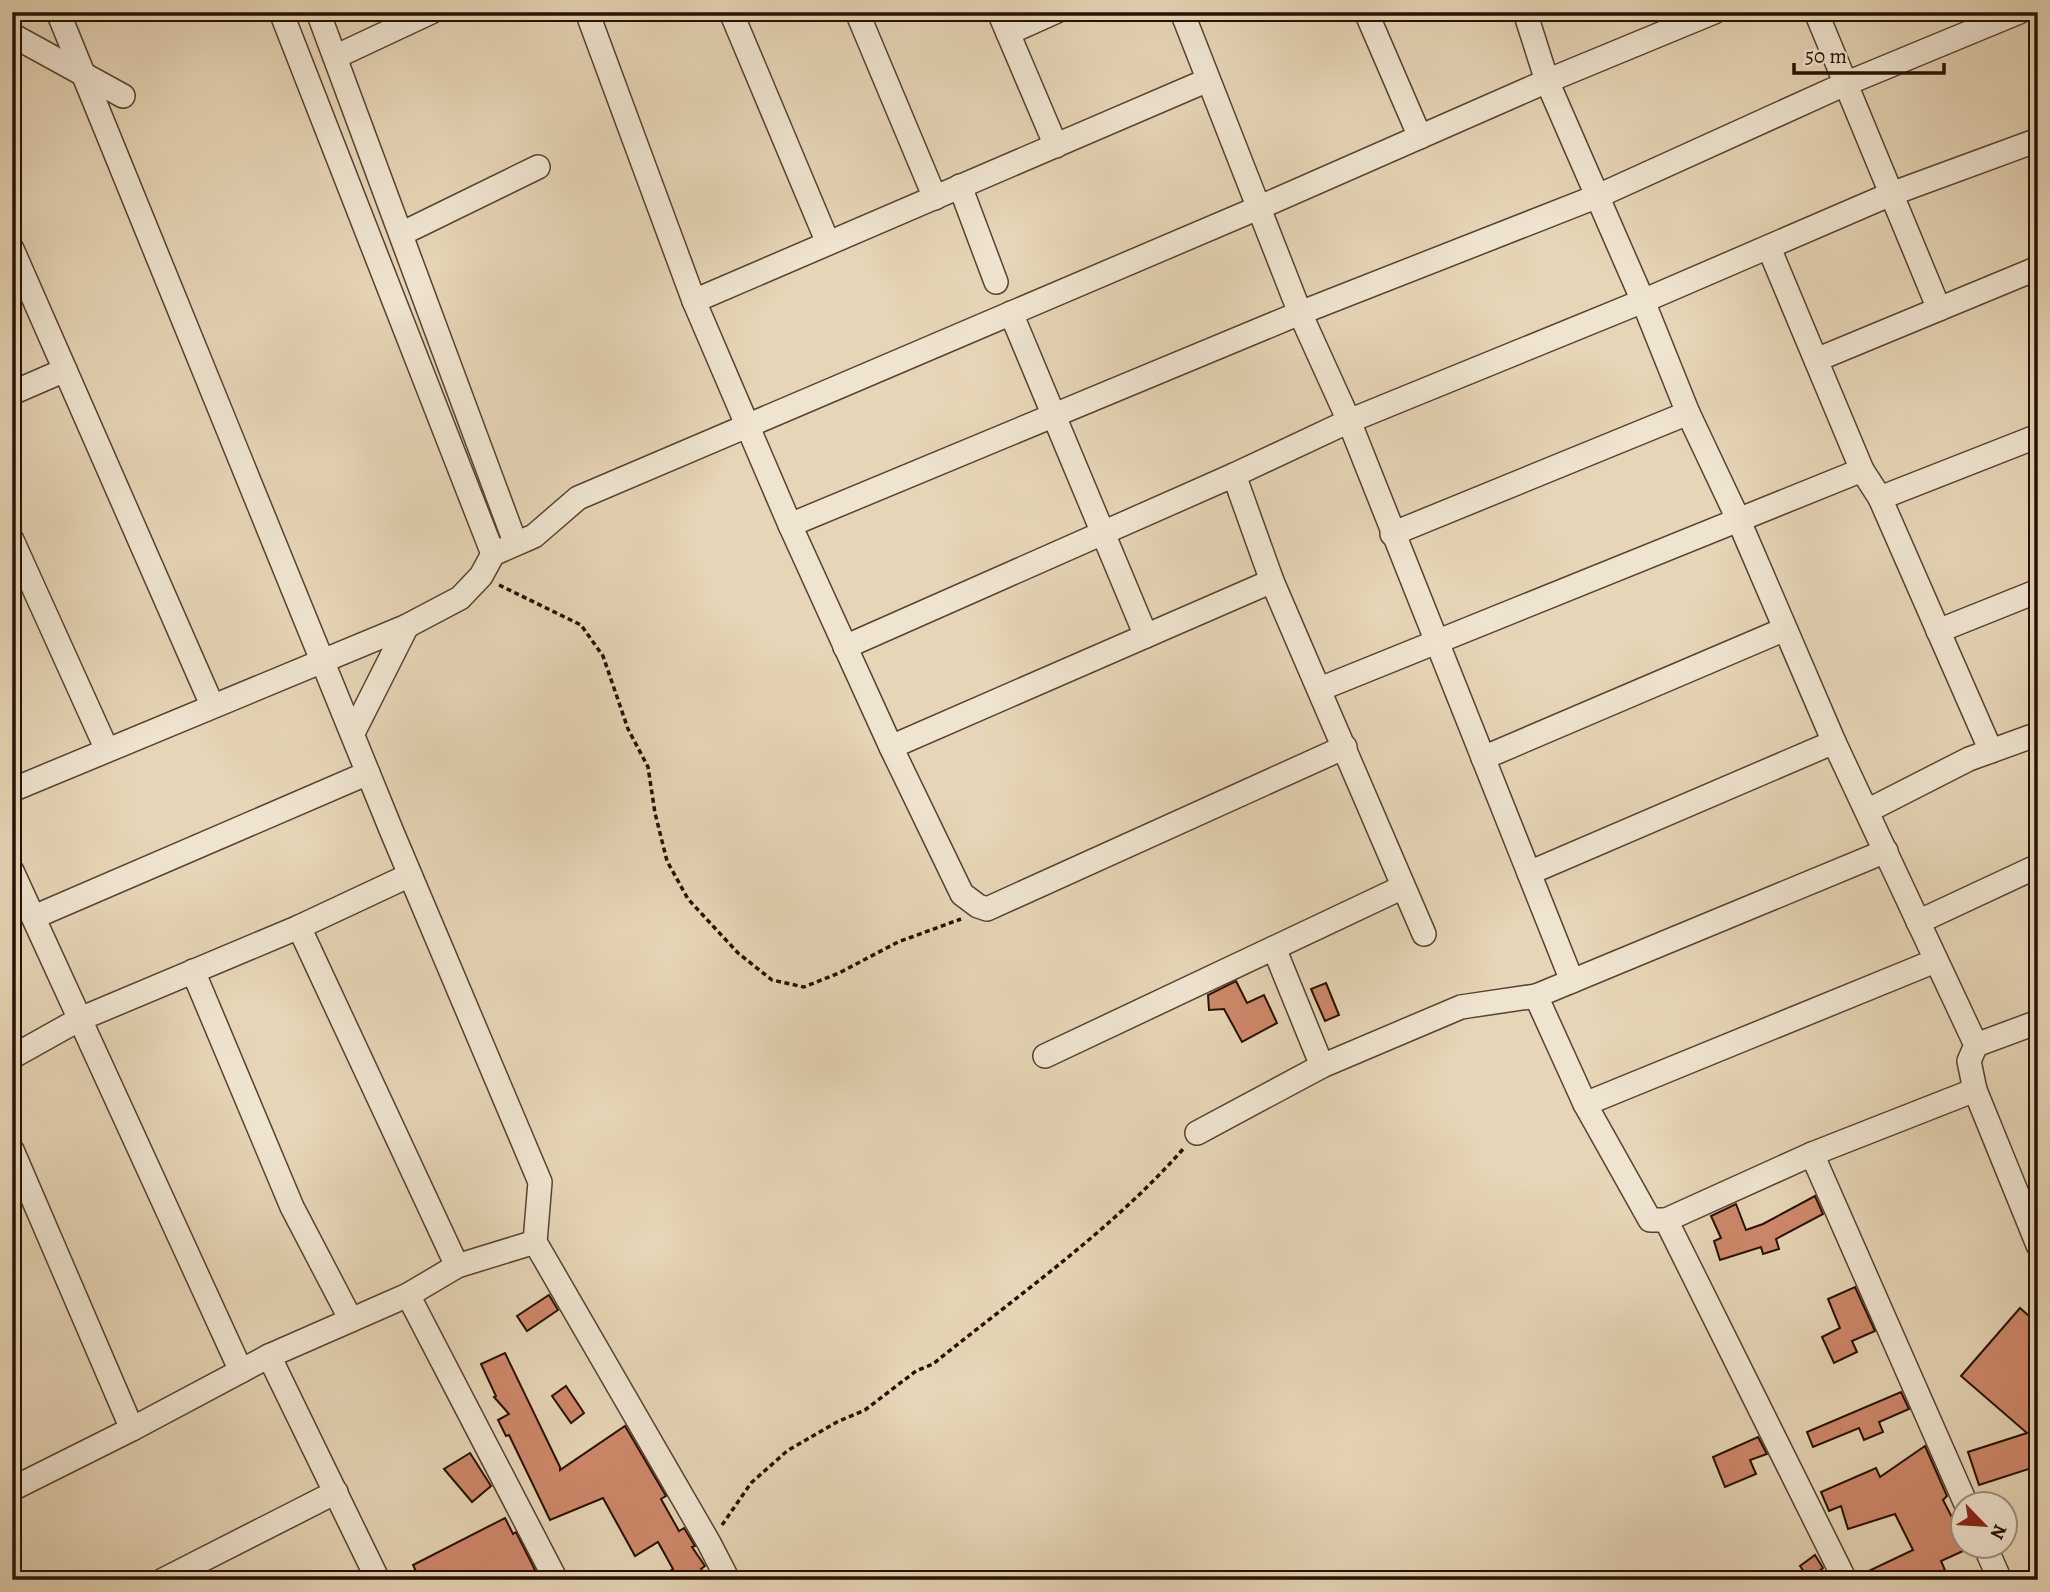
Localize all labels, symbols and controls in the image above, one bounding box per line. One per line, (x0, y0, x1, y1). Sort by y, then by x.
scale bar (1794, 32, 1945, 76)
text: 50 m (1805, 42, 1847, 70)
north arrow (1948, 1490, 2018, 1560)
text: N (1984, 1520, 2013, 1544)

